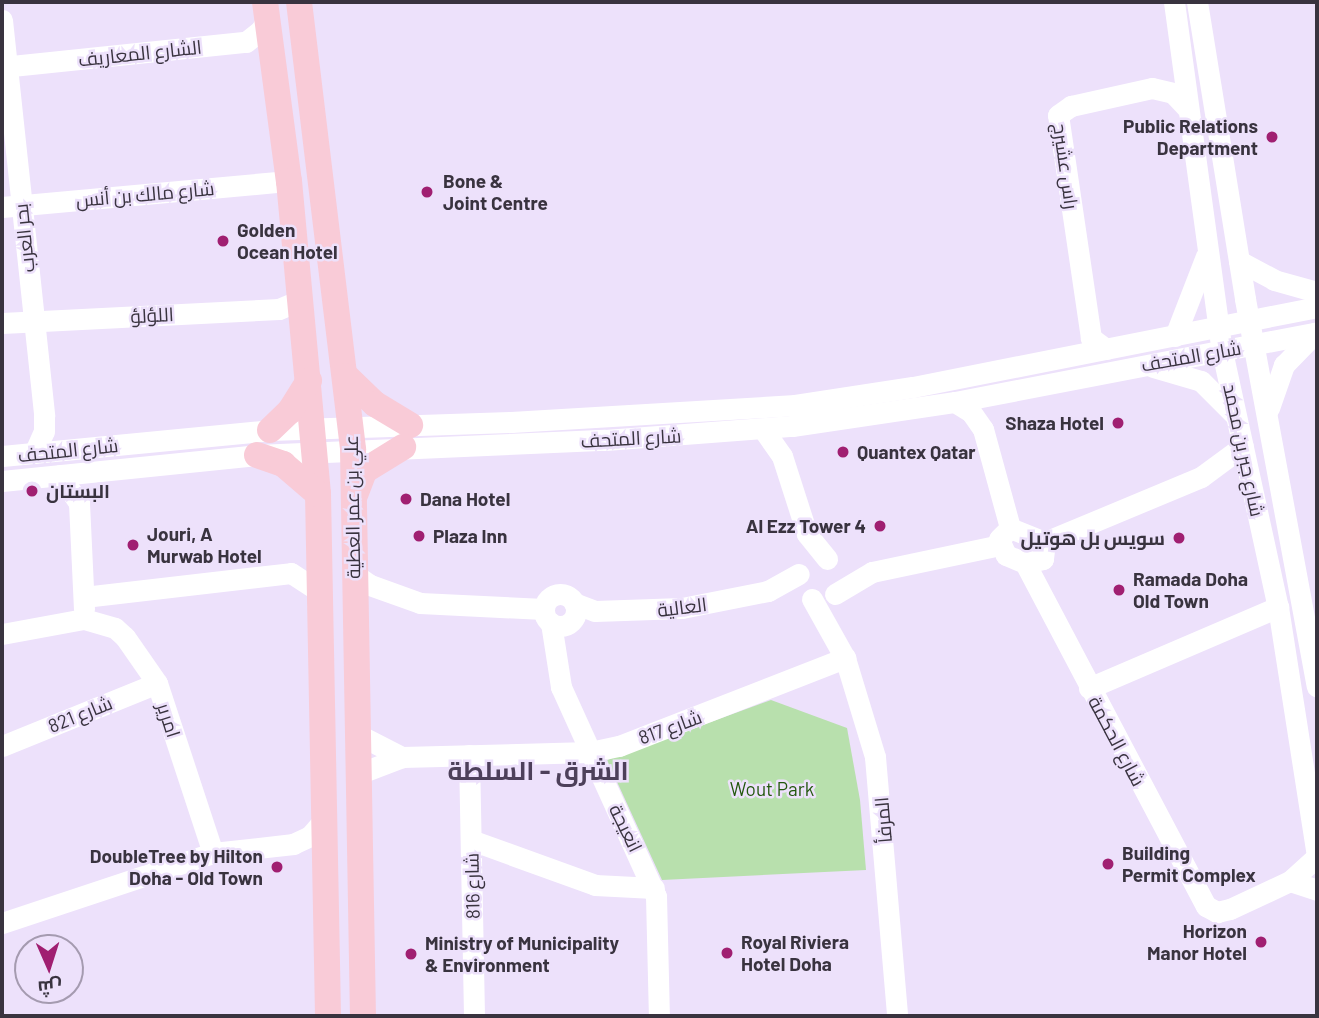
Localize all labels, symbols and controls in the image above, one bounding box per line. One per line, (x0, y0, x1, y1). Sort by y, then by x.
street label: الشارع المعاريف (77, 35, 203, 71)
place label: Public Relations Department (1123, 115, 1258, 159)
street label: راس عشيرج (1049, 121, 1083, 211)
marker: Public Relations Department (1264, 129, 1280, 145)
place label: Bone & Joint Centre (443, 170, 548, 214)
street label: شارع مالك بن أنس (75, 177, 215, 211)
marker: Bone & Joint Centre (417, 182, 437, 202)
street label: بحر العرب (9, 202, 39, 274)
place label: Golden Ocean Hotel (237, 219, 338, 263)
marker: Golden Ocean Hotel (215, 233, 231, 249)
street label: اللؤلؤ (130, 302, 174, 328)
street label: شارع المتحف (1139, 336, 1243, 376)
street label: شارع جبر بن محمد (1219, 382, 1269, 518)
place label: Shaza Hotel (1005, 412, 1104, 434)
marker: Shaza Hotel (1110, 415, 1126, 431)
street label: شارع المتحف (580, 424, 682, 452)
street label: شارع المتحف (17, 433, 119, 467)
street label: علي بن عمر العطية (339, 435, 365, 579)
place label: Quantex Qatar (857, 441, 976, 463)
marker: Quantex Qatar (835, 444, 851, 460)
place label: البستان (46, 480, 110, 502)
marker: البستان (24, 483, 40, 499)
place label: Dana Hotel (420, 488, 510, 510)
marker: Dana Hotel (398, 491, 414, 507)
place label: Al Ezz Tower 4 (746, 515, 866, 537)
marker: Al Ezz Tower 4 (872, 518, 888, 534)
place label: Jouri, A Murwab Hotel (147, 523, 262, 567)
place label: Plaza Inn (433, 525, 507, 547)
place label: سويس بل هوتيل (1021, 527, 1165, 549)
marker: Plaza Inn (411, 528, 427, 544)
marker: سويس بل هوتيل (1171, 530, 1187, 546)
marker: Jouri, A Murwab Hotel (125, 537, 141, 553)
place label: Ramada Doha Old Town (1133, 568, 1248, 612)
marker: Ramada Doha Old Town (1111, 582, 1127, 598)
street label: العالية (656, 593, 708, 621)
street label: شارع 821 (45, 691, 115, 737)
street label: شارع الحكمة (1084, 692, 1150, 790)
street label: امرير (153, 700, 185, 740)
street label: شارع 817 (635, 705, 705, 749)
district label: الشرق - السلطة (447, 754, 629, 786)
park label: Wout Park (730, 778, 814, 800)
street label: المرفأ (870, 796, 896, 844)
street label: انعيجة (605, 800, 647, 856)
place label: Building Permit Complex (1122, 842, 1256, 886)
place label: DoubleTree by Hilton Doha - Old Town (90, 845, 263, 889)
street label: شارع 816 (460, 853, 484, 919)
marker: Building Permit Complex (1100, 856, 1116, 872)
marker: DoubleTree by Hilton Doha - Old Town (269, 859, 285, 875)
place label: Horizon Manor Hotel (1147, 920, 1247, 964)
place label: Royal Riviera Hotel Doha (741, 931, 849, 975)
place label: Ministry of Municipality & Environment (425, 932, 619, 976)
north arrow (14, 934, 84, 1004)
marker: Horizon Manor Hotel (1253, 934, 1269, 950)
marker: Royal Riviera Hotel Doha (719, 945, 735, 961)
marker: Ministry of Municipality & Environment (403, 946, 419, 962)
text: ش (37, 976, 63, 1001)

